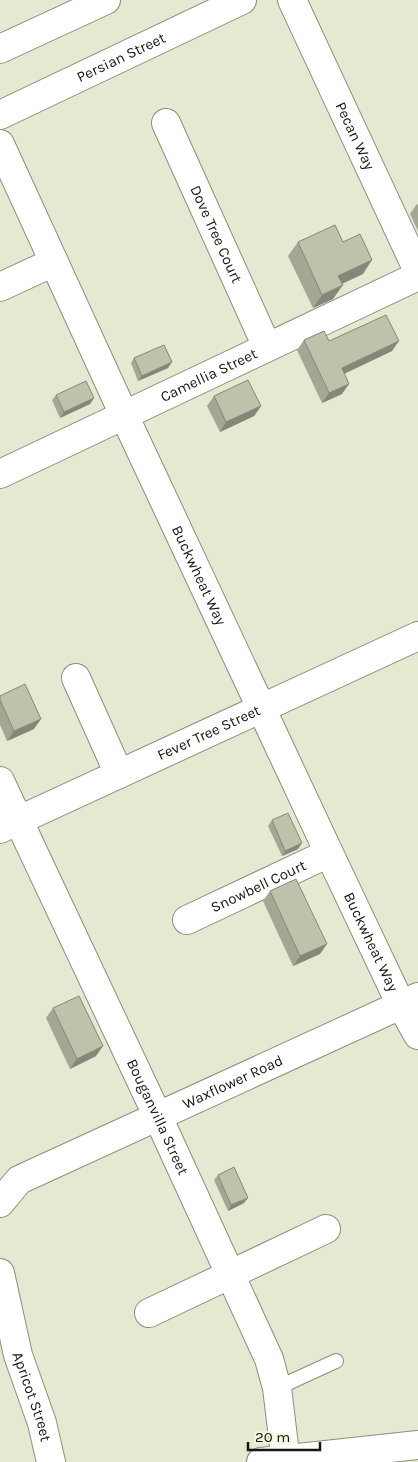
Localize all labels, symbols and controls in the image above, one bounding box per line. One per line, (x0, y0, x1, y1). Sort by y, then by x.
street label: Persian Street (74, 29, 169, 86)
street label: Pecan Way (332, 99, 379, 173)
street label: Dove Tree Court (186, 183, 246, 286)
street label: Camellia Street (157, 344, 260, 406)
street label: Buckwheat Way (168, 523, 230, 628)
street label: Fever Tree Street (154, 701, 264, 764)
street label: Snowbell Court (208, 856, 309, 916)
street label: Buckwheat Way (340, 889, 402, 995)
street label: Waxflower Road (180, 1051, 286, 1113)
street label: Bouganvilla Street (123, 1056, 192, 1178)
street label: Apricot Street (9, 1349, 55, 1444)
scale bar (248, 1420, 320, 1452)
text: 20 m (255, 1428, 290, 1446)

